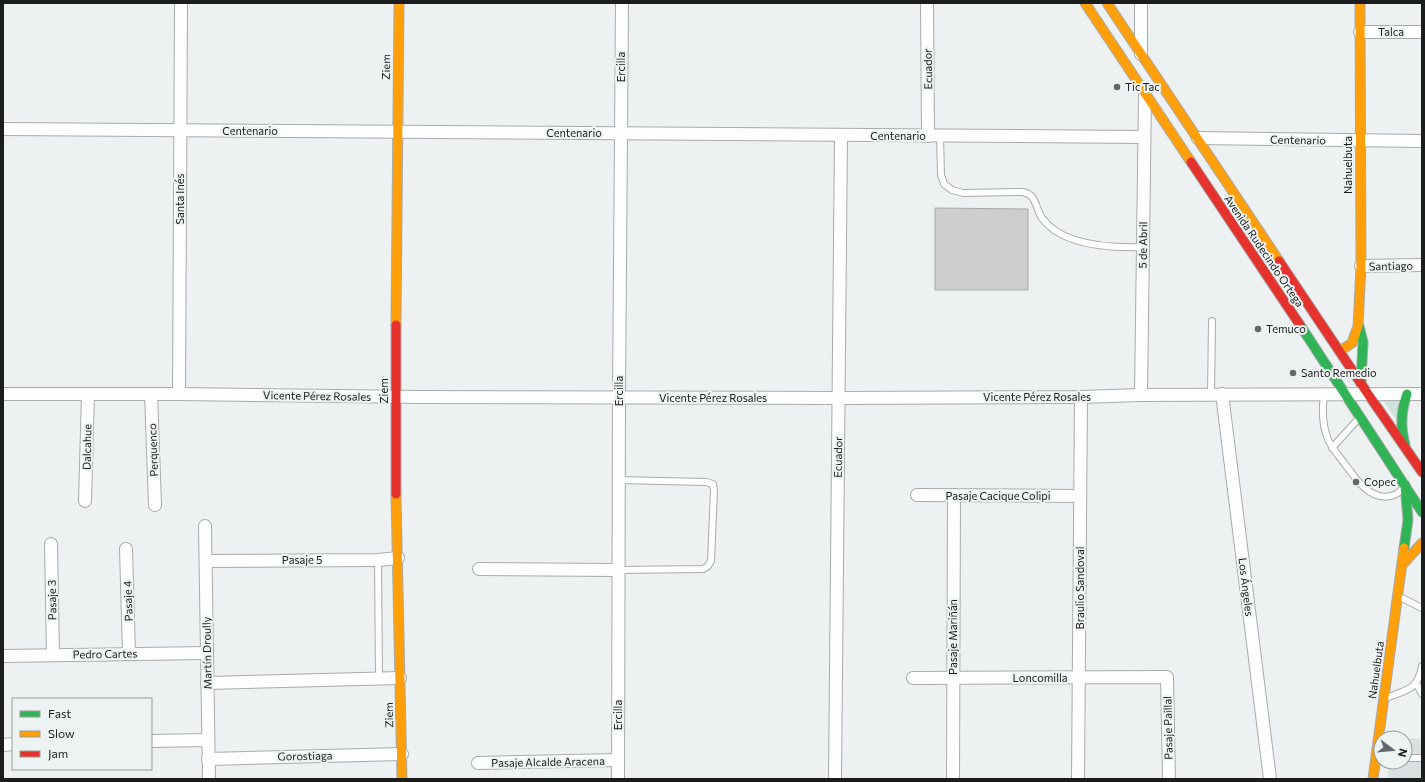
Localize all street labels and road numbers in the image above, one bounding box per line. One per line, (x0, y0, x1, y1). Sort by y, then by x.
street label: Talca (1378, 25, 1404, 38)
street label: Ecuador (921, 48, 934, 90)
street label: Ercilla (614, 52, 627, 82)
street label: Ziem (379, 54, 392, 80)
street label: Centenario (222, 124, 278, 137)
street label: Centenario (546, 126, 602, 139)
street label: Centenario (870, 129, 926, 142)
street label: Centenario (1270, 133, 1326, 146)
street label: Nahuelbuta (1341, 136, 1354, 194)
street label: Santa Inés (173, 173, 186, 225)
street label: Avenida Rudecindo Ortega (1222, 192, 1307, 309)
street label: 5 de Abril (1136, 221, 1149, 269)
street label: Santiago (1369, 259, 1414, 272)
street label: Ercilla (612, 376, 625, 406)
street label: Ziem (377, 378, 390, 404)
street label: Vicente Pérez Rosales (263, 388, 371, 403)
street label: Vicente Pérez Rosales (983, 390, 1091, 403)
street label: Vicente Pérez Rosales (659, 391, 767, 404)
street label: Perquenco (145, 423, 160, 477)
street label: Dalcahue (80, 424, 93, 470)
street label: Ecuador (831, 436, 844, 478)
street label: Pasaje Cacique Colipi (945, 489, 1051, 502)
street label: Braulio Sandoval (1073, 547, 1086, 629)
street label: Pasaje 5 (282, 553, 322, 566)
street label: Los Ángeles (1236, 557, 1258, 617)
street label: Pasaje 3 (45, 580, 58, 620)
street label: Pasaje 4 (120, 580, 135, 622)
street label: Pasaje Mariñán (946, 599, 959, 675)
street label: Martín Droully (199, 616, 214, 689)
street label: Nahuelbuta (1365, 640, 1386, 700)
street label: Pedro Cartes (73, 646, 137, 661)
street label: Loncomilla (1013, 671, 1067, 684)
street label: Pasaje Paillal (1160, 696, 1175, 760)
street label: Ercilla (611, 700, 624, 730)
street label: Ziem (382, 702, 395, 728)
street label: Gorostiaga (277, 749, 333, 762)
street label: Pasaje Alcalde Aracena (491, 754, 605, 769)

